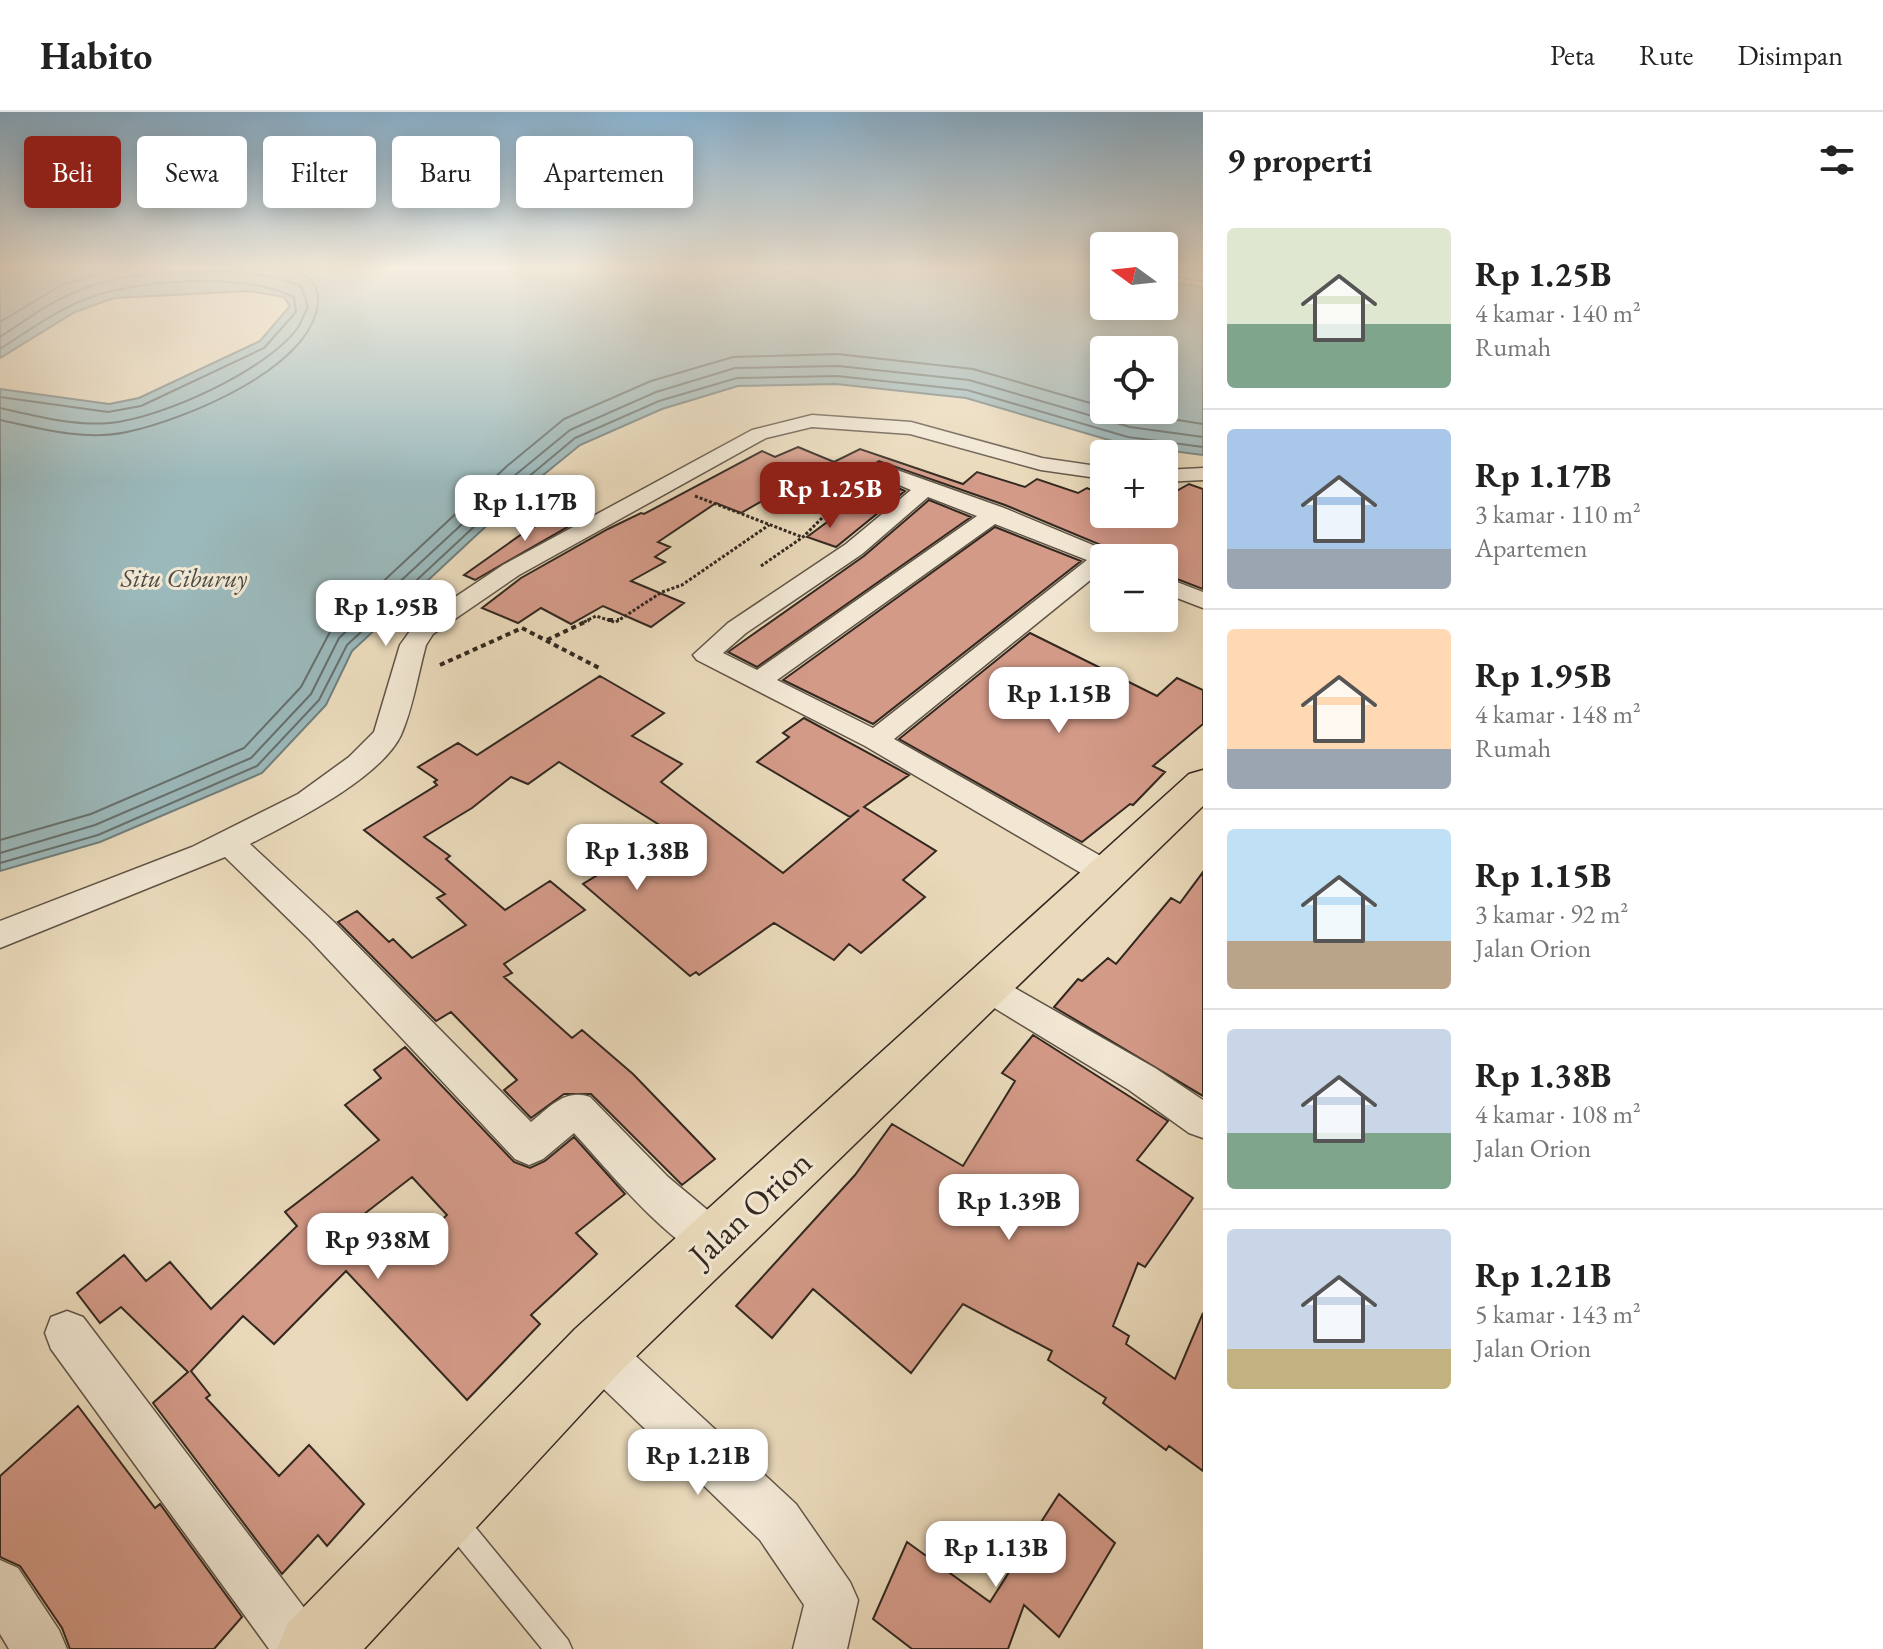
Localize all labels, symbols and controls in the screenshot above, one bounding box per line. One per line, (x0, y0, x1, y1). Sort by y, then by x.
text: Habito (40, 31, 152, 80)
text: Peta (1550, 37, 1595, 73)
text: Rute (1639, 37, 1693, 73)
text: Disimpan (1737, 37, 1843, 73)
chip: Beli (24, 136, 121, 208)
chip: Sewa (137, 136, 247, 208)
chip: Filter (263, 136, 376, 208)
chip: Baru (392, 136, 500, 208)
chip: Apartemen (516, 136, 693, 208)
text: 9 properti (1227, 138, 1372, 182)
icon: filters (1815, 138, 1859, 182)
north arrow (1090, 232, 1178, 320)
map controls (1090, 232, 1178, 632)
text: Rp 1.25B (1475, 252, 1611, 296)
icon: home (1291, 260, 1387, 356)
text: 4 kamar · 140 m² (1475, 296, 1641, 330)
text: Rumah (1475, 330, 1551, 364)
button: locate (1090, 336, 1178, 424)
button: + (1090, 440, 1178, 528)
text: Rp 1.17B (1475, 453, 1611, 497)
icon: home (1291, 461, 1387, 557)
pin: Rp 1.25B (747, 462, 913, 530)
text: Rp 1.25B (778, 471, 882, 505)
pin: Rp 1.17B (442, 475, 608, 543)
text: Rp 1.17B (473, 484, 577, 518)
text: 3 kamar · 110 m² (1475, 497, 1641, 531)
text: Apartemen (1475, 531, 1587, 565)
button: − (1090, 544, 1178, 632)
water label: Situ Ciburuy (120, 561, 248, 595)
pin: Rp 1.95B (303, 580, 469, 648)
text: Rp 1.95B (334, 589, 438, 623)
text: Rp 1.95B (1475, 653, 1611, 697)
icon: home (1291, 661, 1387, 757)
pin: Rp 1.15B (976, 667, 1142, 735)
text: Rp 1.15B (1007, 676, 1111, 710)
text: 4 kamar · 148 m² (1475, 697, 1641, 731)
text: Rumah (1475, 731, 1551, 765)
pin: Rp 1.38B (554, 824, 720, 892)
text: Rp 1.38B (585, 833, 689, 867)
text: Rp 1.15B (1475, 853, 1611, 897)
icon: home (1291, 861, 1387, 957)
text: 3 kamar · 92 m² (1475, 897, 1628, 931)
text: Jalan Orion (1475, 931, 1591, 965)
text: Rp 1.38B (1475, 1053, 1611, 1097)
icon: home (1291, 1061, 1387, 1157)
text: 4 kamar · 108 m² (1475, 1097, 1641, 1131)
text: Jalan Orion (1475, 1131, 1591, 1165)
street label: Jalan Orion (677, 1140, 821, 1278)
pin: Rp 1.39B (926, 1174, 1092, 1242)
text: Rp 1.39B (957, 1183, 1061, 1217)
pin: Rp 938M (304, 1213, 452, 1281)
text: Rp 938M (325, 1222, 431, 1256)
text: Rp 1.21B (1475, 1253, 1611, 1297)
icon: home (1291, 1261, 1387, 1357)
text: 5 kamar · 143 m² (1475, 1297, 1641, 1331)
text: Jalan Orion (1475, 1331, 1591, 1365)
pin: Rp 1.21B (615, 1429, 781, 1497)
text: Rp 1.21B (646, 1438, 750, 1472)
pin: Rp 1.13B (913, 1521, 1079, 1589)
text: Rp 1.13B (944, 1530, 1048, 1564)

